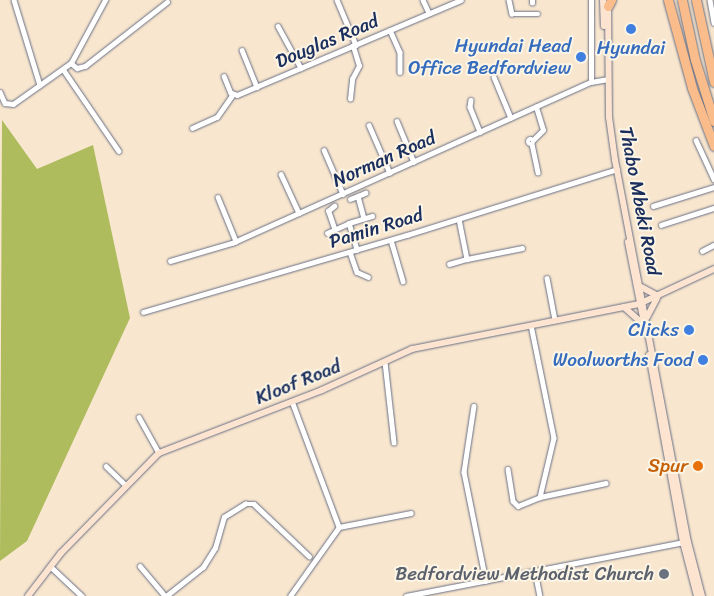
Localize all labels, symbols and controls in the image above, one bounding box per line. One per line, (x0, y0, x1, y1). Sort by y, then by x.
street label: Douglas Road (272, 9, 382, 73)
marker: Hyundai (625, 23, 637, 35)
place label: Hyundai Head Office Bedfordview (408, 35, 571, 79)
place label: Hyundai (597, 37, 665, 59)
marker: Hyundai Head Office Bedfordview (575, 51, 587, 63)
street label: Thabo Mbeki Road (614, 124, 666, 278)
street label: Norman Road (329, 126, 439, 192)
street label: Pamin Road (326, 203, 426, 253)
place label: Clicks (628, 319, 679, 341)
marker: Clicks (683, 324, 695, 336)
place label: Woolworths Food (553, 349, 693, 371)
marker: Woolworths Food (697, 354, 709, 366)
street label: Kloof Road (252, 355, 344, 409)
place label: Spur (648, 455, 688, 477)
marker: Spur (692, 460, 704, 472)
place label: Bedfordview Methodist Church (395, 563, 654, 585)
marker: Bedfordview Methodist Church (658, 568, 670, 580)

